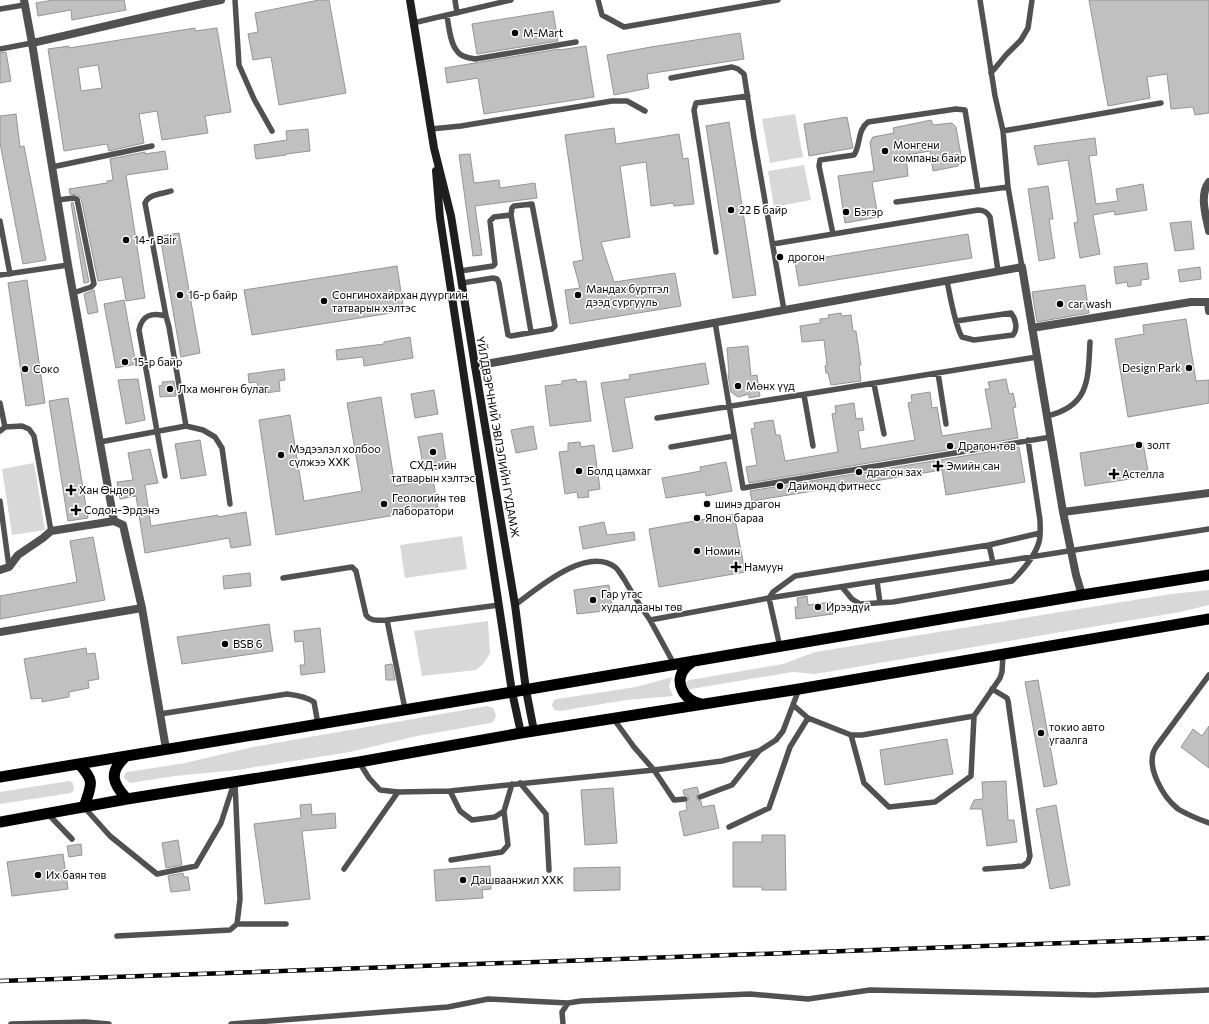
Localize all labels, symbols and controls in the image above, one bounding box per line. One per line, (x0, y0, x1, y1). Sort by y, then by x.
place label: M-Mart (523, 26, 564, 39)
marker: M-Mart (510, 28, 520, 38)
place label: Монгени компаны байр (893, 138, 966, 164)
marker: Монгени компаны байр (880, 146, 890, 156)
place label: 22 Б байр (739, 203, 787, 216)
marker: 22 Б байр (726, 205, 736, 215)
place label: Бэгэр (854, 205, 883, 218)
marker: Бэгэр (841, 207, 851, 217)
place label: 14-r Bair (134, 233, 177, 246)
marker: 14-r Bair (121, 235, 131, 245)
place label: дрогон (788, 250, 825, 263)
marker: дрогон (775, 252, 785, 262)
place label: Мандах бүртгэл дээд сургууль (586, 282, 669, 308)
place label: 16-р байр (188, 288, 238, 301)
place label: Сонгинохайрхан дүүргийн татварын хэлтэс (332, 288, 468, 314)
marker: 16-р байр (175, 290, 185, 300)
marker: Мандах бүртгэл дээд сургууль (573, 290, 583, 300)
marker: Сонгинохайрхан дүүргийн татварын хэлтэс (319, 296, 329, 306)
place label: car wash (1068, 297, 1111, 310)
marker: car wash (1055, 299, 1065, 309)
street label: ҮЙЛДВЭРЧНИЙ ЭВЛЭЛИЙН ГУДАМЖ (474, 335, 524, 539)
place label: 15-р байр (133, 355, 182, 368)
marker: 15-р байр (120, 357, 130, 367)
place label: Design Park (1122, 361, 1181, 374)
place label: Соко (33, 362, 60, 375)
marker: Design Park (1184, 363, 1194, 373)
marker: Соко (20, 364, 30, 374)
place label: Мөнх үүд (746, 379, 795, 392)
marker: Мөнх үүд (733, 381, 743, 391)
place label: Лха мөнгөн булаг (178, 382, 269, 395)
marker: Лха мөнгөн булаг (165, 384, 175, 394)
place label: золт (1147, 438, 1170, 451)
place label: Драгон төв (958, 439, 1016, 452)
marker: золт (1134, 440, 1144, 450)
marker: Драгон төв (945, 441, 955, 451)
place label: Мэдээлэл холбоо сүлжээ ХХК (289, 442, 381, 468)
marker: СХД-ийн татварын хэлтэс (428, 447, 438, 457)
marker: Мэдээлэл холбоо сүлжээ ХХК (276, 450, 286, 460)
place label: СХД-ийн татварын хэлтэс (391, 458, 475, 484)
place label: Эмийн сан (946, 459, 1000, 472)
marker: Эмийн сан (933, 461, 943, 471)
place label: Болд цамхаг (587, 464, 652, 477)
place label: драгон зах (867, 465, 922, 478)
marker: Болд цамхаг (574, 466, 584, 476)
marker: драгон зах (854, 467, 864, 477)
place label: Астелла (1122, 467, 1164, 480)
marker: Астелла (1109, 469, 1119, 479)
place label: Даймонд фитнесс (788, 479, 881, 492)
marker: Даймонд фитнесс (775, 481, 785, 491)
place label: Хан Өндөр (79, 483, 135, 496)
marker: Хан Өндөр (66, 485, 76, 495)
place label: Геологийн төв лаборатори (392, 491, 466, 517)
place label: шинэ драгон (715, 497, 781, 510)
marker: Геологийн төв лаборатори (379, 499, 389, 509)
marker: шинэ драгон (702, 499, 712, 509)
place label: Содон-Эрдэнэ (84, 503, 160, 516)
marker: Содон-Эрдэнэ (71, 505, 81, 515)
place label: Япон бараа (705, 511, 764, 524)
marker: Япон бараа (692, 513, 702, 523)
place label: Номин (705, 544, 740, 557)
marker: Номин (692, 546, 702, 556)
place label: Намуун (744, 560, 783, 573)
marker: Намуун (731, 562, 741, 572)
place label: Гар утас худалдааны төв (601, 587, 683, 613)
marker: Гар утас худалдааны төв (588, 595, 598, 605)
place label: Ирээдүй (826, 600, 870, 613)
marker: Ирээдүй (813, 602, 823, 612)
place label: BSB 6 (233, 637, 263, 650)
marker: BSB 6 (220, 639, 230, 649)
place label: токио авто угаалга (1049, 720, 1105, 746)
marker: токио авто угаалга (1036, 728, 1046, 738)
place label: Их баян төв (46, 868, 106, 881)
marker: Их баян төв (33, 870, 43, 880)
place label: Дашваанжил ХХК (471, 873, 564, 886)
marker: Дашваанжил ХХК (458, 875, 468, 885)

